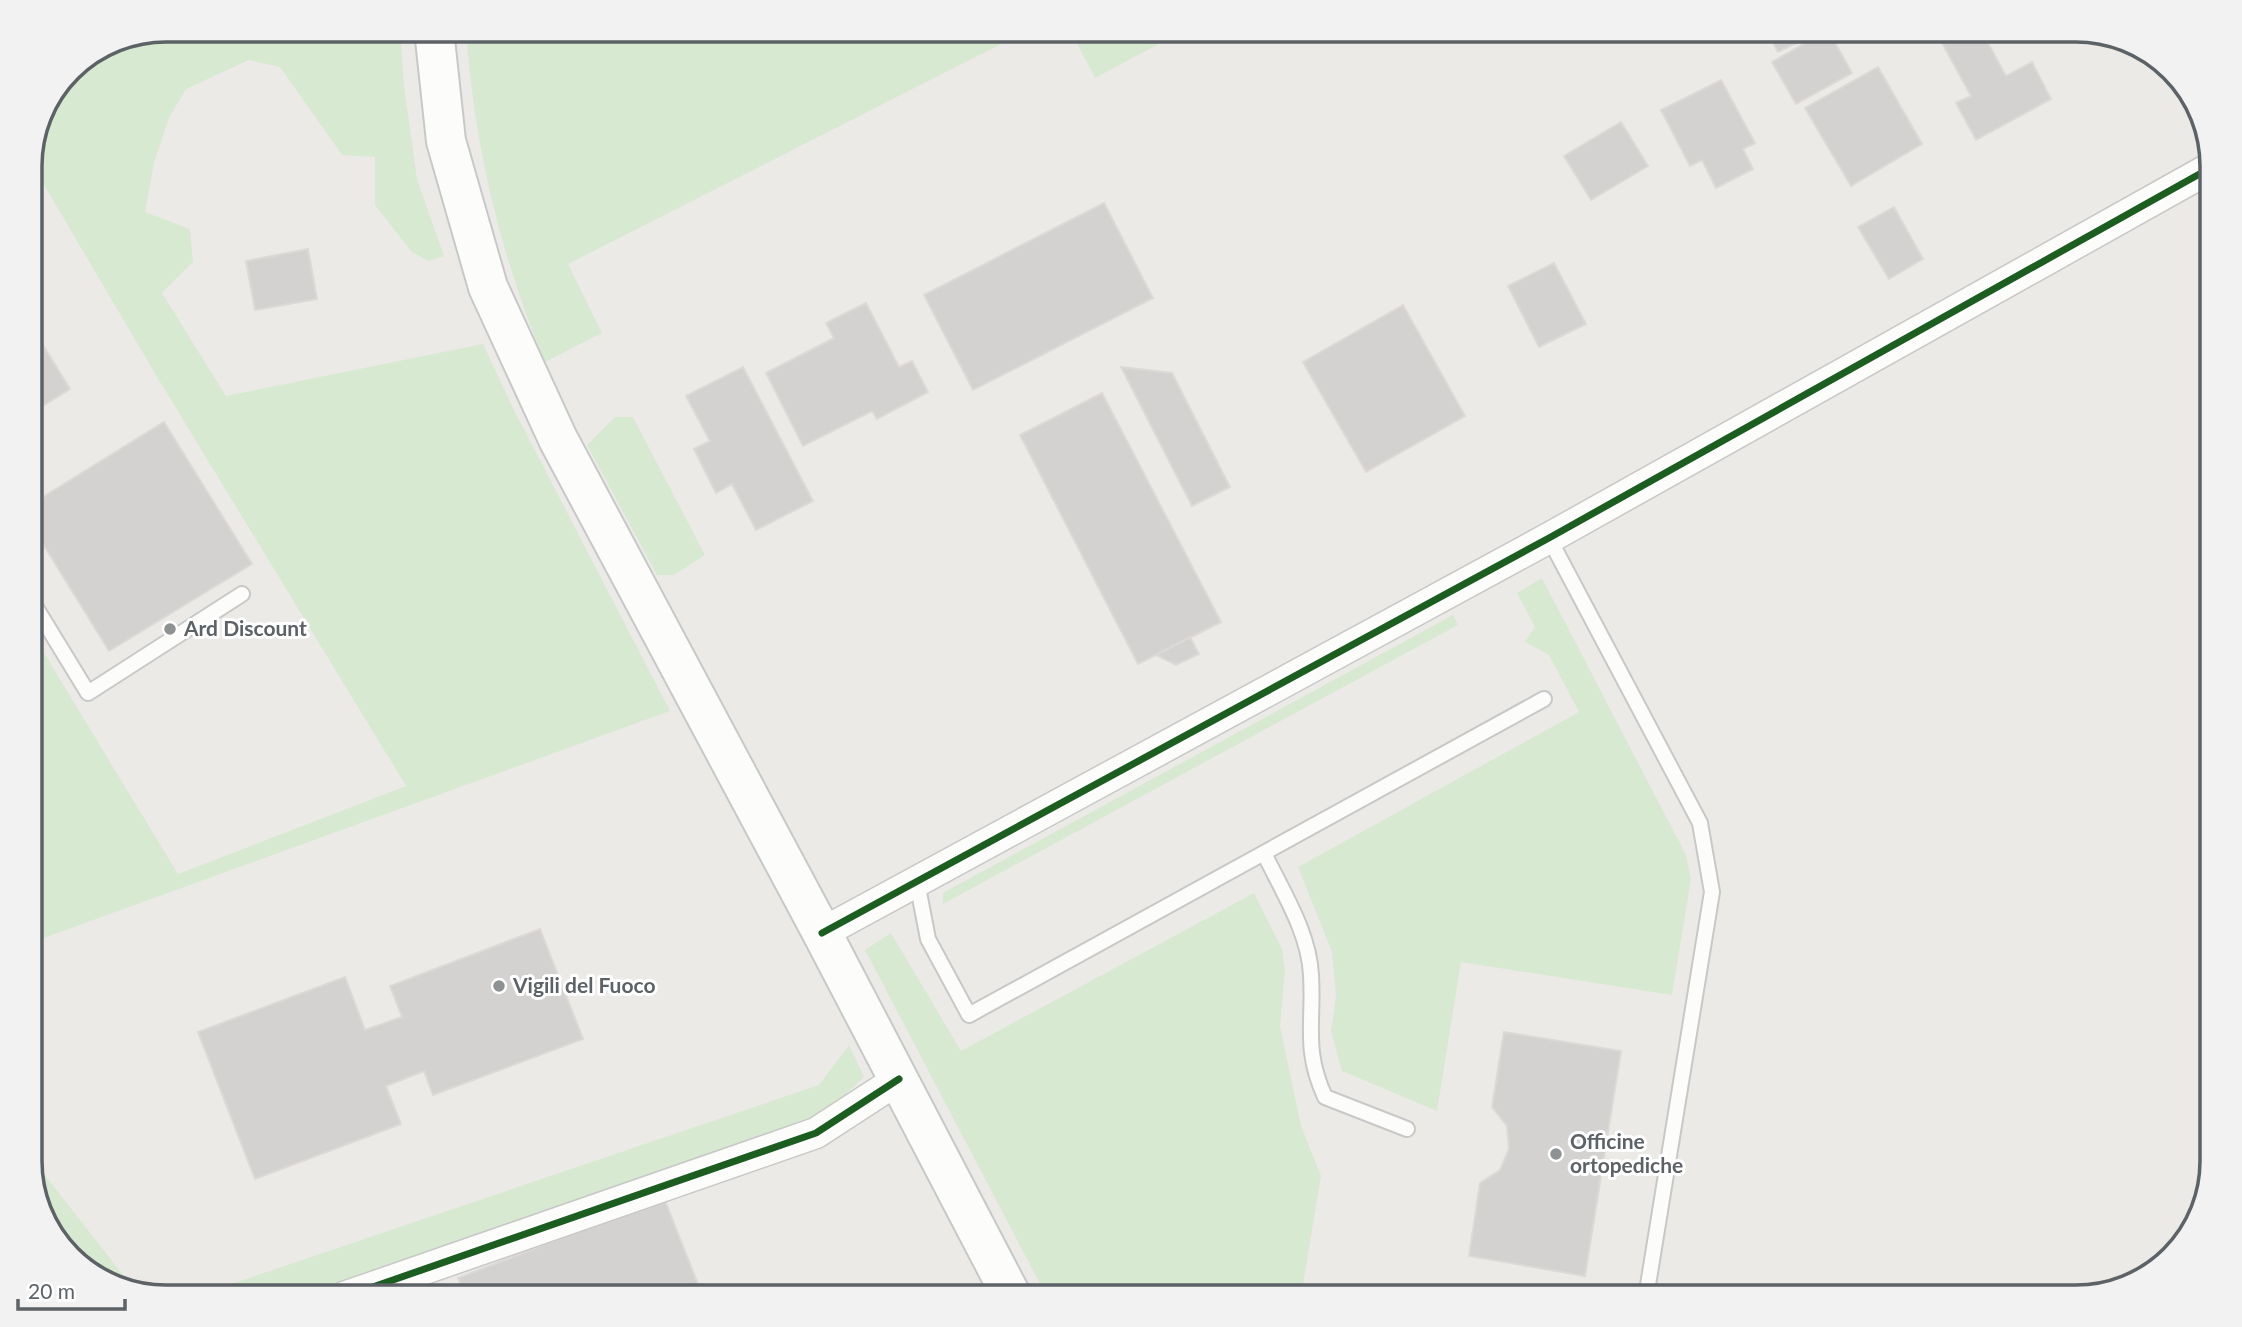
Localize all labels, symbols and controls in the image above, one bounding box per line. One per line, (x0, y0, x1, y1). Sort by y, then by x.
place label: Ard Discount (183, 615, 307, 640)
marker: Ard Discount (162, 621, 178, 637)
place label: Vigili del Fuoco (512, 972, 656, 997)
marker: Vigili del Fuoco (491, 978, 507, 994)
place label: Officine ortopediche (1570, 1128, 1683, 1177)
marker: Officine ortopediche (1548, 1146, 1564, 1162)
scale bar (18, 1268, 124, 1312)
text: 20 m (28, 1278, 75, 1303)

